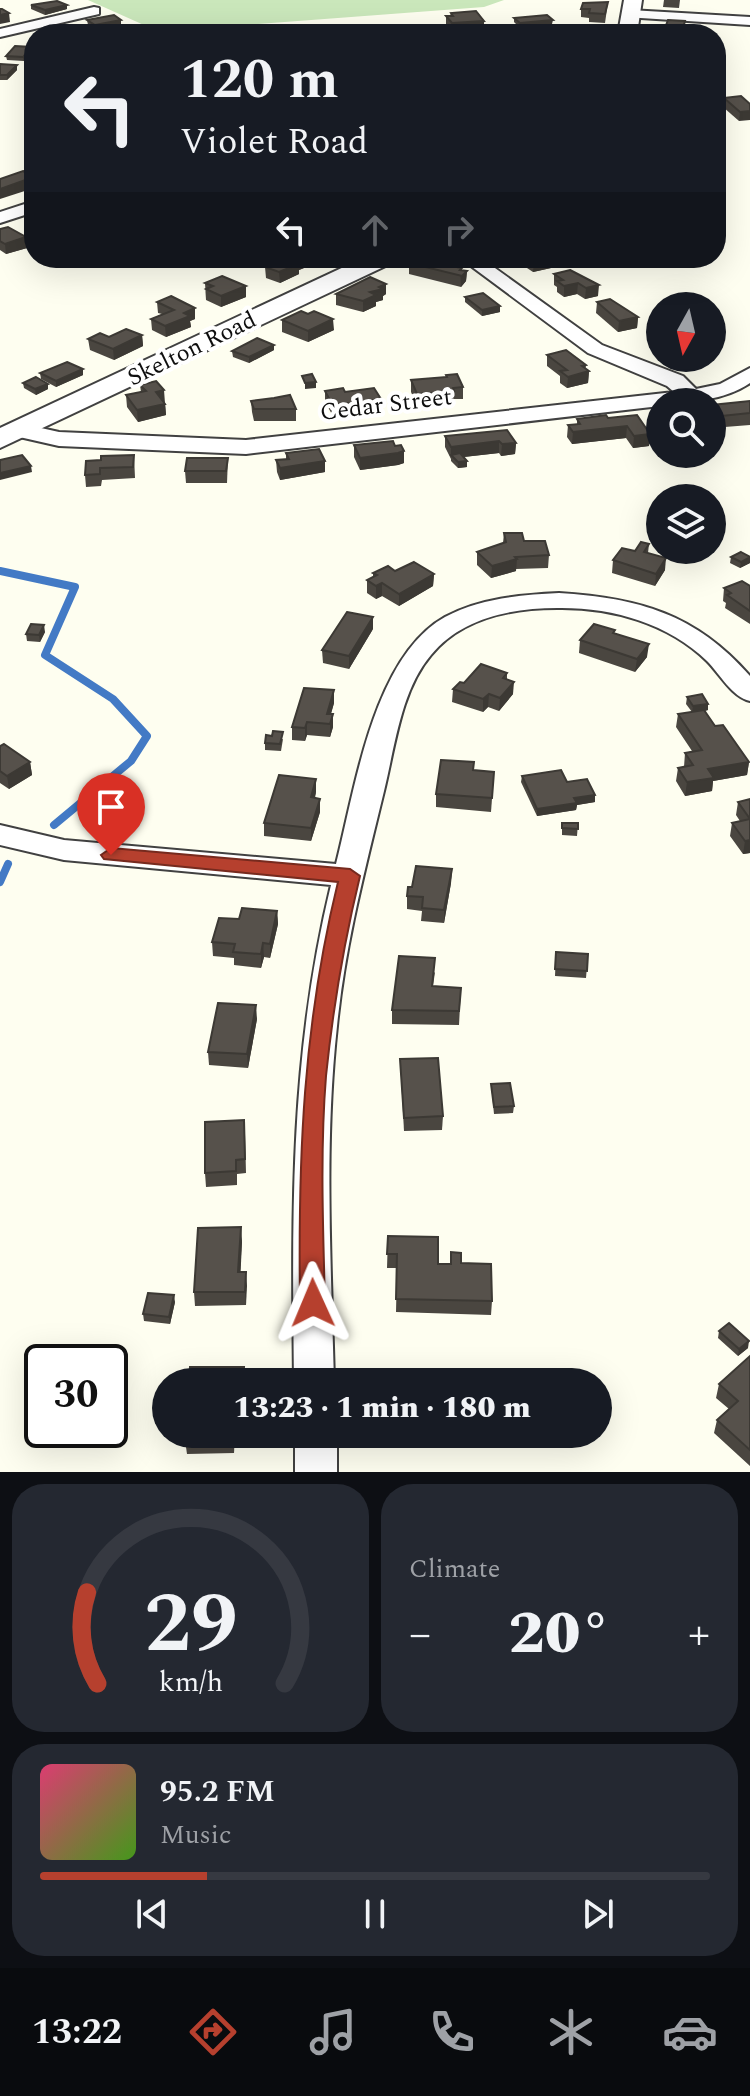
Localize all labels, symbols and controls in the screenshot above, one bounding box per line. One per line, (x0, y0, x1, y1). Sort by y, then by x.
text: 120 m (180, 38, 339, 123)
icon: left (48, 56, 152, 160)
text: Violet Road (180, 115, 368, 170)
icon: left (269, 208, 313, 252)
icon: ahead (353, 208, 397, 252)
icon: right (437, 208, 481, 252)
north arrow (646, 292, 726, 372)
map controls (646, 292, 726, 564)
street label: Skelton Road (121, 302, 263, 396)
street label: Cedar Street (318, 379, 454, 431)
button: search (646, 388, 726, 468)
button: layers (646, 484, 726, 564)
pin (77, 773, 145, 855)
icon: arrive (89, 785, 133, 829)
position arrow (271, 1261, 355, 1345)
speed limit sign: 30 (24, 1344, 128, 1448)
text: 13:23 · 1 min · 180 m (233, 1385, 531, 1431)
text: Climate (409, 1549, 500, 1589)
text: 29 (144, 1562, 237, 1689)
text: 20° (509, 1588, 611, 1680)
text: − (409, 1601, 431, 1668)
text: + (688, 1601, 710, 1668)
text: km/h (158, 1661, 223, 1704)
text: 95.2 FM (160, 1769, 275, 1815)
text: Music (160, 1815, 231, 1855)
icon: previous (130, 1892, 174, 1936)
icon: pause (353, 1892, 397, 1936)
icon: next (576, 1892, 620, 1936)
icon: directions (185, 2004, 241, 2060)
icon: music (305, 2004, 361, 2060)
icon: phone (424, 2004, 480, 2060)
icon: climate (543, 2004, 599, 2060)
icon: car (662, 2004, 718, 2060)
text: 13:22 (32, 2005, 122, 2060)

